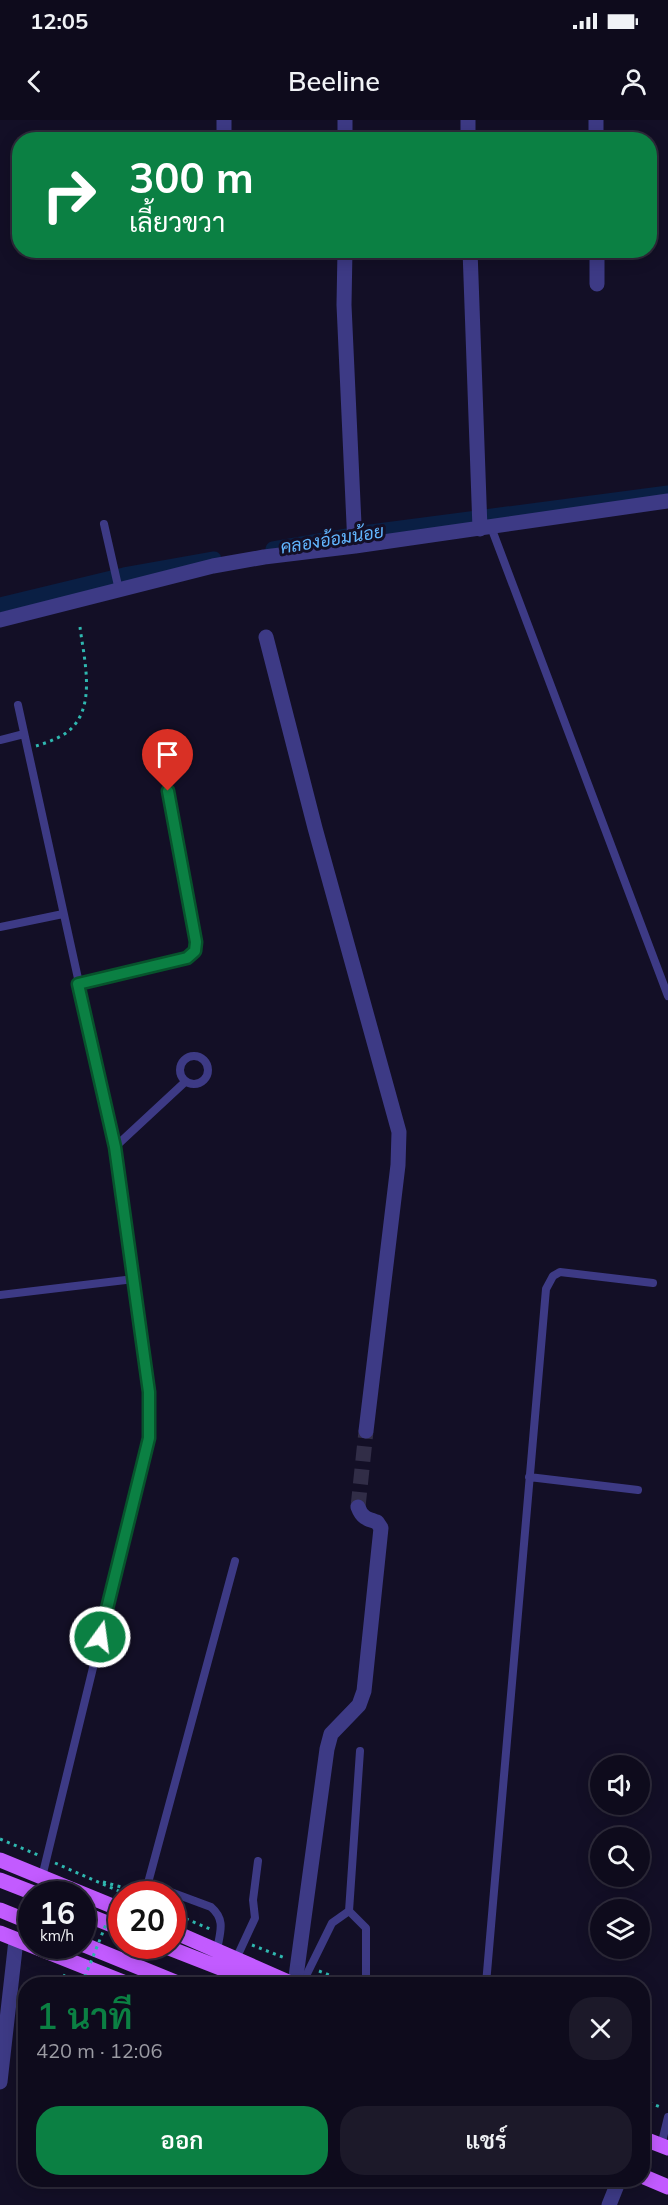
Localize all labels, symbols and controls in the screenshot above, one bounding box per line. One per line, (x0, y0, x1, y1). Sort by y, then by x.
text: 12:05 (30, 7, 88, 35)
text: Beeline (288, 64, 380, 98)
icon: back (18, 65, 51, 98)
icon: person (617, 65, 650, 98)
text: 300 m (129, 151, 254, 204)
icon: right (30, 156, 108, 234)
text: เลี้ยวขวา (129, 205, 225, 239)
water label: คลองอ้อมน้อย (279, 519, 385, 559)
pin (142, 729, 193, 791)
icon: arrive (151, 738, 184, 771)
position arrow (68, 1605, 132, 1669)
map controls (590, 1755, 650, 1959)
button: sound (590, 1755, 650, 1815)
button: search (590, 1827, 650, 1887)
speed limit sign: 20 (108, 1881, 186, 1959)
text: 16 (39, 1894, 75, 1932)
button: layers (590, 1899, 650, 1959)
text: km/h (40, 1926, 74, 1945)
text: 1 นาที (36, 1993, 133, 2038)
button: close (569, 1997, 632, 2060)
text: 420 m · 12:06 (36, 2038, 162, 2063)
button: ออก (36, 2106, 328, 2175)
button: แชร์ (340, 2106, 632, 2175)

